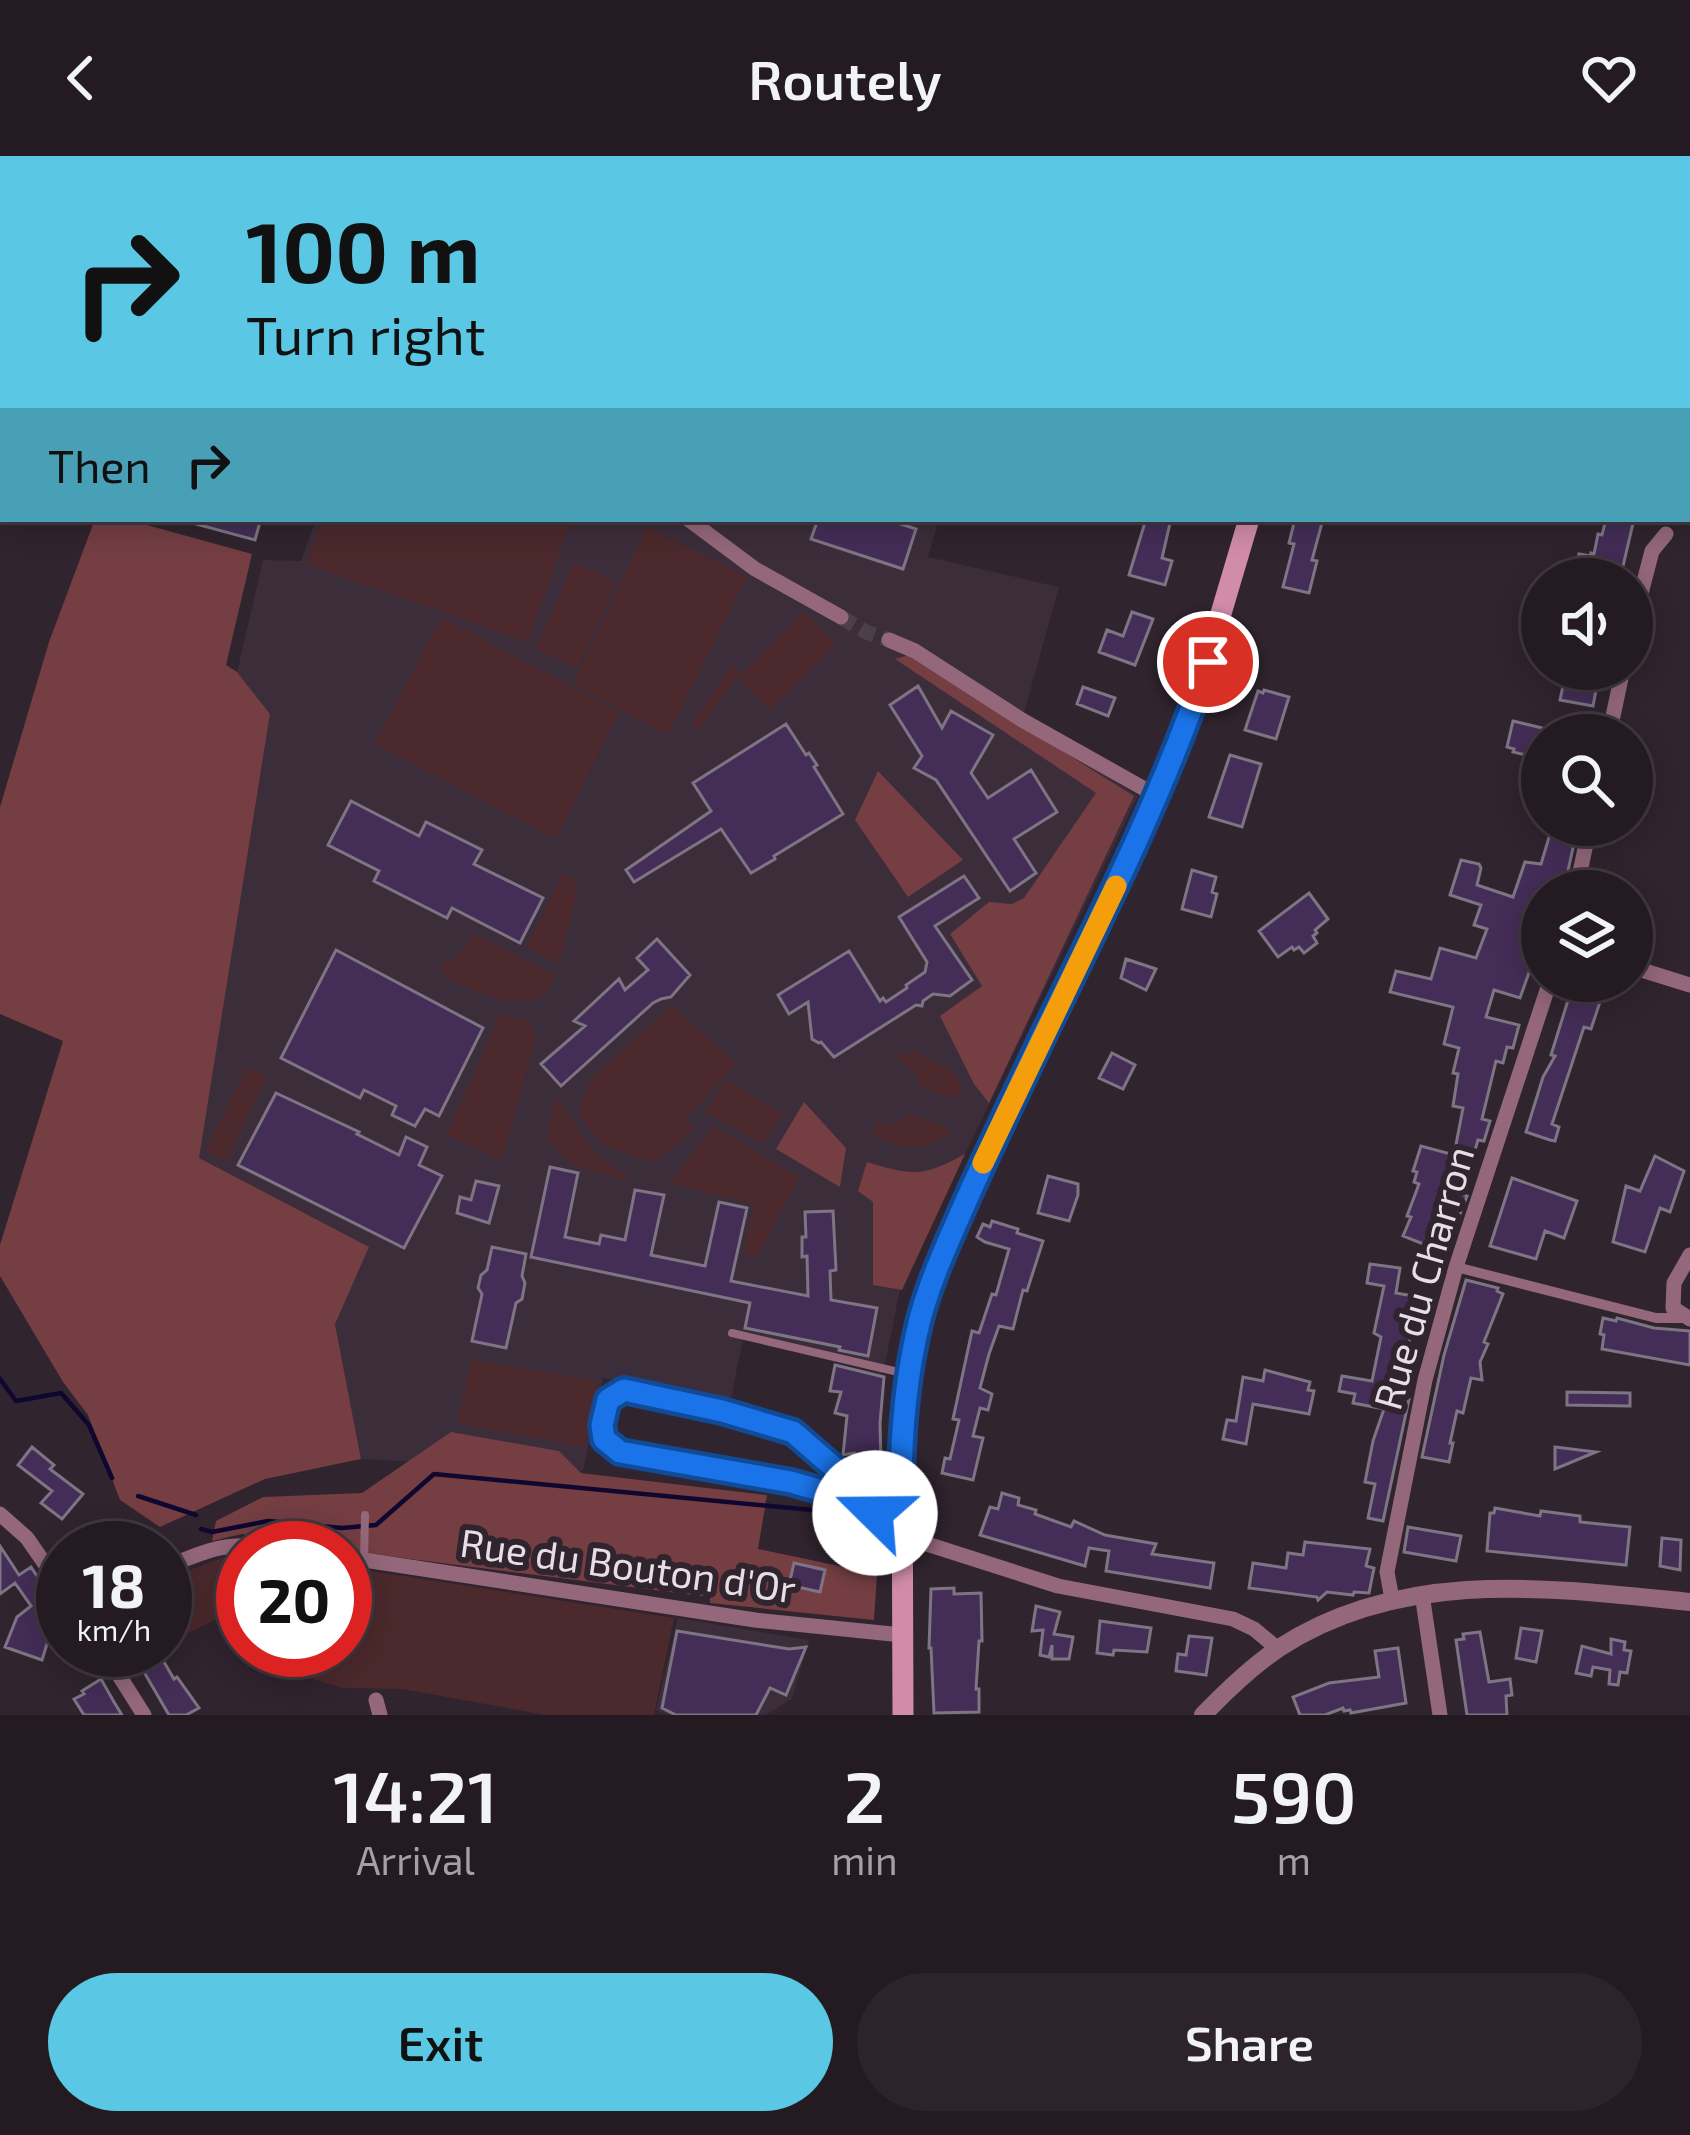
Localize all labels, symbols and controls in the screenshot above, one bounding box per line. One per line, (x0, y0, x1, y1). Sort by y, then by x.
icon: back (48, 45, 114, 111)
icon: heart (1576, 45, 1642, 111)
text: Routely (748, 46, 942, 111)
text: 100 m (246, 199, 480, 300)
icon: right (48, 204, 204, 360)
text: Turn right (246, 301, 486, 366)
icon: right (175, 432, 241, 498)
text: Then (48, 438, 151, 492)
map controls (1521, 558, 1653, 1002)
button: sound (1521, 558, 1653, 690)
pin (1157, 611, 1259, 713)
icon: arrive (1175, 629, 1241, 695)
button: search (1521, 714, 1653, 846)
button: layers (1521, 870, 1653, 1002)
street label: Rue du Charron (1363, 1141, 1483, 1414)
position arrow (812, 1450, 938, 1576)
street label: Rue du Bouton d'Or (457, 1518, 799, 1611)
speed limit sign: 20 (216, 1521, 372, 1677)
text: 18 (82, 1548, 146, 1620)
text: km/h (77, 1611, 151, 1647)
text: 14:21 (333, 1751, 498, 1837)
text: 2 (844, 1751, 885, 1837)
text: 590 (1231, 1751, 1357, 1837)
text: Arrival (356, 1836, 475, 1883)
text: min (831, 1836, 898, 1883)
text: m (1277, 1836, 1311, 1883)
button: Exit (48, 1973, 833, 2111)
button: Share (857, 1973, 1642, 2111)

